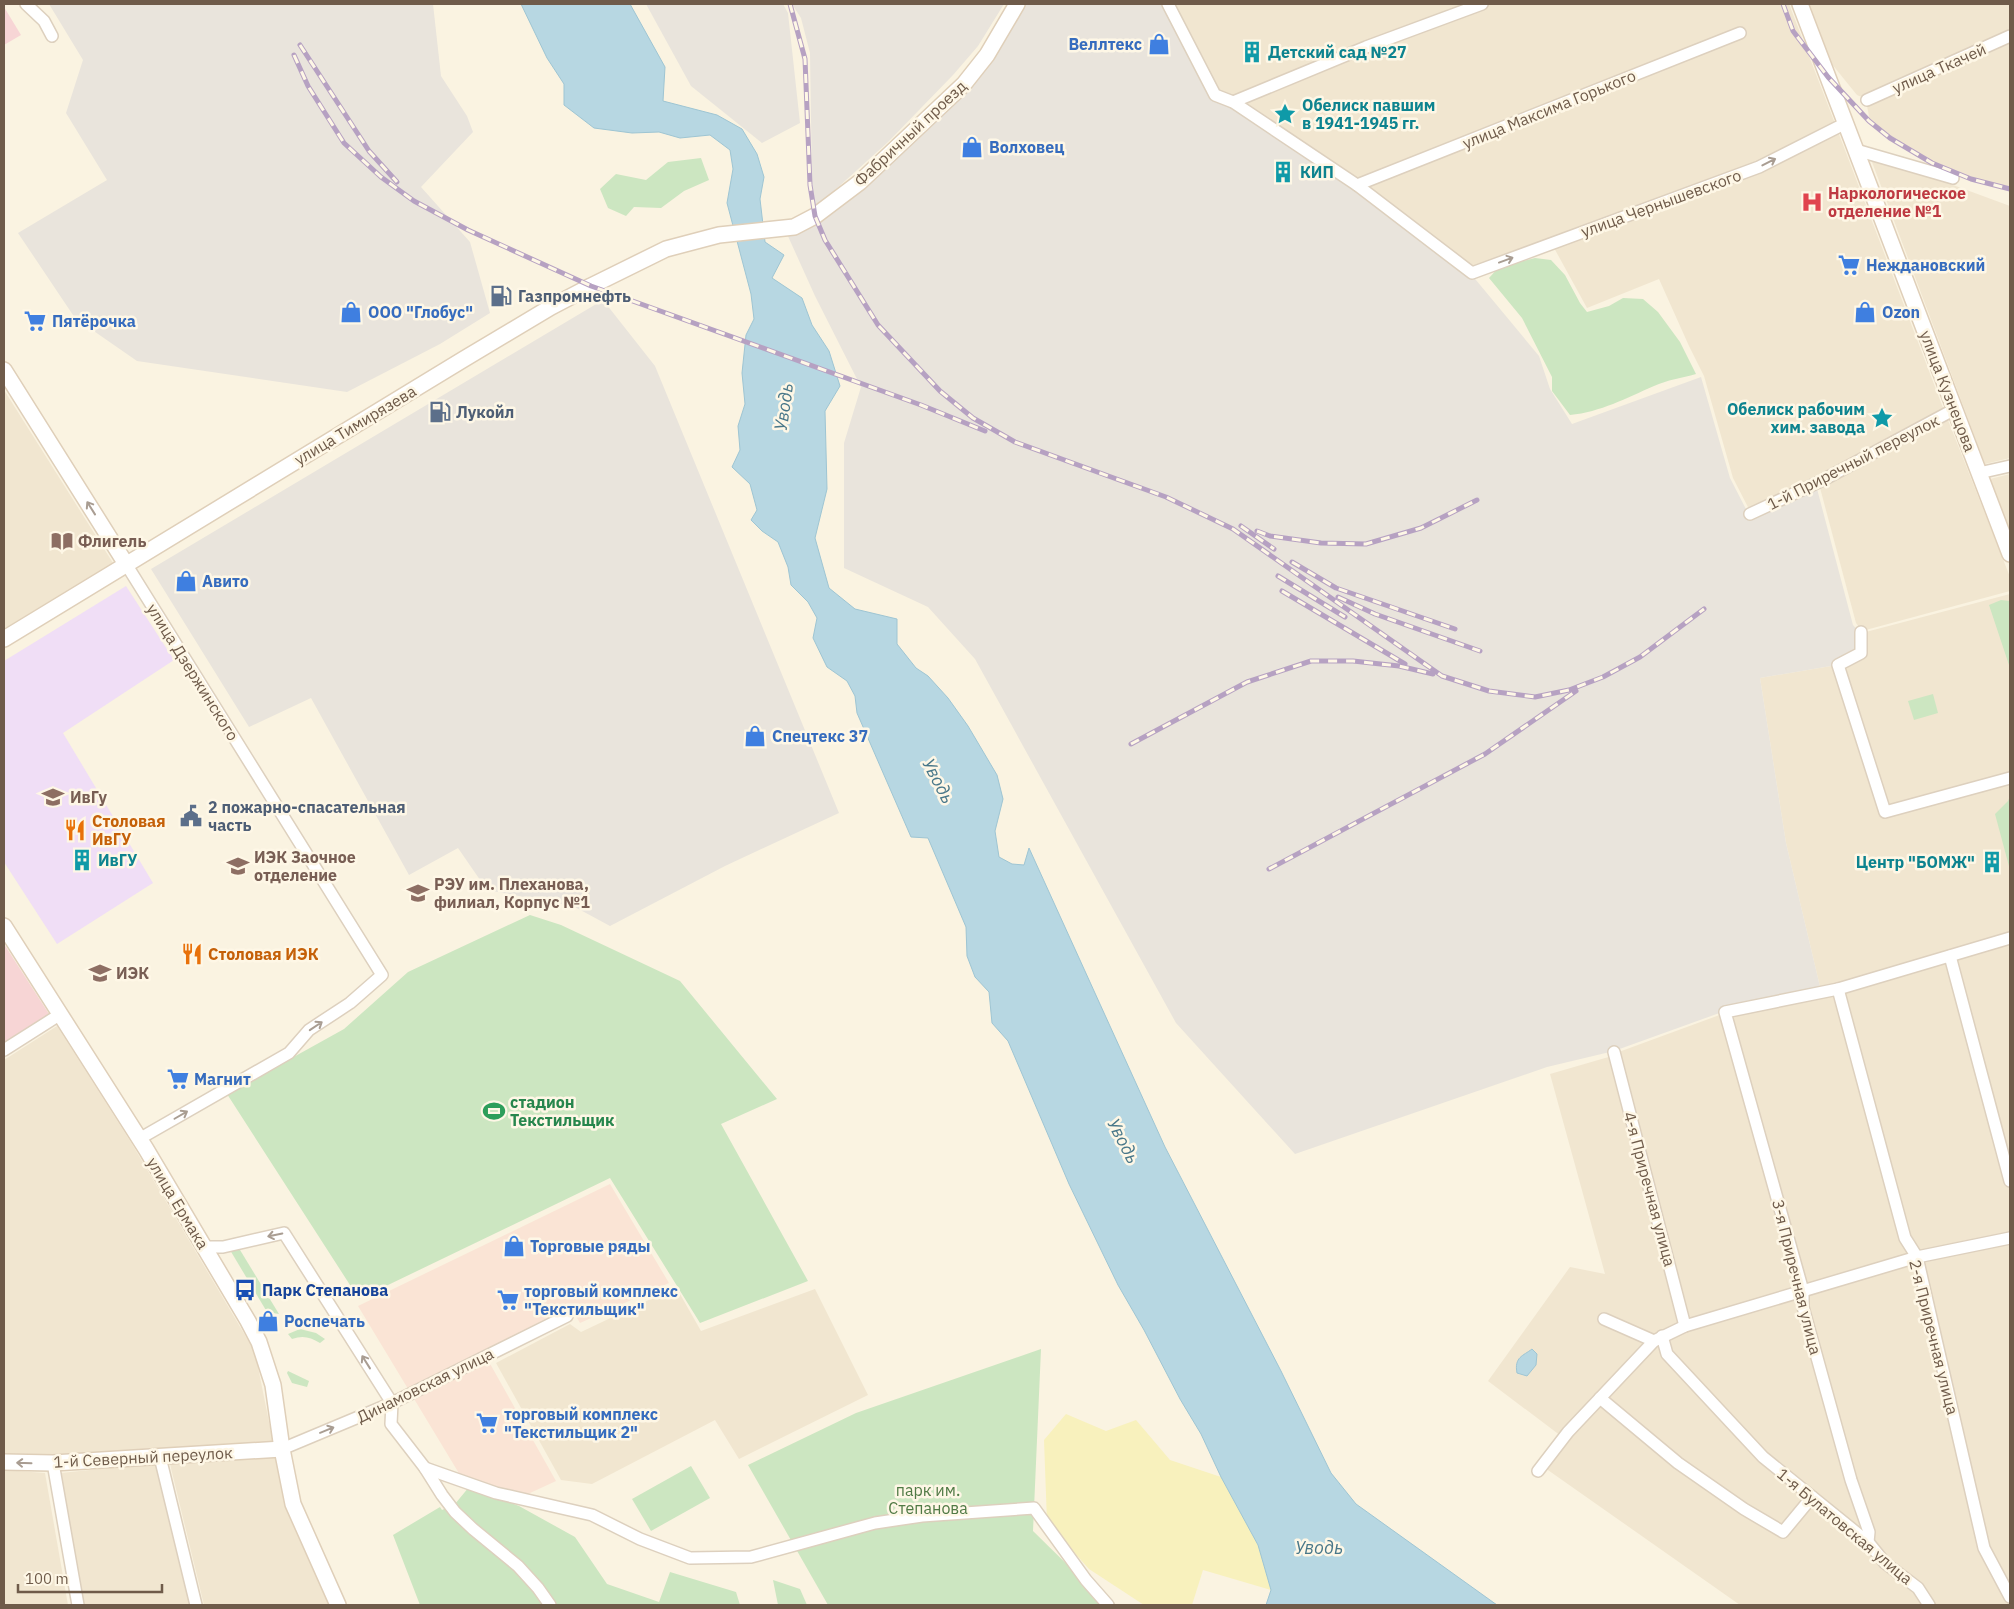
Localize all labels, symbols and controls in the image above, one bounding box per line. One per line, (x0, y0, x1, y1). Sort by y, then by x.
shop icon: Веллтекс (1146, 31, 1172, 57)
place label: Веллтекс (1068, 34, 1142, 54)
street label: улица Ткачей (1889, 38, 1989, 98)
building icon: Детский сад №27 (1239, 39, 1265, 65)
place label: Детский сад №27 (1268, 42, 1407, 62)
street label: улица Максима Горького (1459, 65, 1639, 153)
street label: Фабричный проезд (850, 75, 971, 190)
place label: Обелиск павшим в 1941-1945 гг. (1302, 95, 1435, 133)
place icon: Обелиск павшим в 1941-1945 гг. (1272, 101, 1298, 127)
shop icon: Волховец (959, 134, 985, 160)
place label: Волховец (989, 137, 1064, 157)
one-way arrow (1761, 157, 1776, 166)
building icon: КИП (1270, 159, 1296, 185)
place label: КИП (1300, 162, 1334, 182)
street label: улица Чернышевского (1578, 165, 1744, 241)
place label: Наркологическое отделение №1 (1828, 183, 1966, 221)
hospital icon: Наркологическое отделение №1 (1799, 189, 1825, 215)
supermarket icon: Неждановский (1836, 252, 1862, 278)
one-way arrow (1498, 255, 1513, 264)
place label: Неждановский (1866, 255, 1985, 275)
fuel station icon: Газпромнефть (488, 283, 514, 309)
place label: Газпромнефть (518, 286, 631, 306)
shop icon: ООО "Глобус" (338, 299, 364, 325)
shop icon: Ozon (1852, 299, 1878, 325)
place label: ООО "Глобус" (368, 302, 473, 322)
place label: Ozon (1882, 302, 1920, 322)
supermarket icon: Пятёрочка (22, 308, 48, 334)
place label: Пятёрочка (52, 311, 136, 331)
street label: улица Кузнецова (1916, 327, 1981, 455)
street label: улица Тимирязева (290, 381, 420, 469)
water label: Уводь (769, 382, 798, 432)
fuel station icon: Лукойл (427, 399, 453, 425)
place label: Обелиск рабочим хим. завода (1727, 399, 1865, 437)
place label: Лукойл (456, 402, 514, 422)
place icon: Обелиск рабочим хим. завода (1869, 405, 1895, 431)
street label: 1-й Приречный переулок (1764, 410, 1942, 514)
one-way arrow (86, 502, 96, 516)
library icon: Флигель (49, 528, 75, 554)
place label: Флигель (78, 531, 146, 551)
shop icon: Авито (173, 568, 199, 594)
place label: Авито (202, 571, 249, 591)
street label: улица Дзержинского (143, 600, 243, 744)
shop icon: Спецтекс 37 (742, 723, 768, 749)
place label: Спецтекс 37 (772, 726, 868, 746)
water label: Уводь (917, 754, 960, 807)
school or university icon: ИвГу (40, 784, 66, 810)
place label: ИвГу (70, 787, 108, 807)
place label: 2 пожарно-спасательная часть (208, 797, 406, 835)
public building icon: 2 пожарно-спасательная часть (178, 803, 204, 829)
place label: Столовая ИвГУ (92, 811, 166, 849)
restaurant icon: Столовая ИвГУ (62, 817, 88, 843)
building icon: ИвГУ (69, 847, 95, 873)
place label: ИЭК Заочное отделение (254, 847, 356, 885)
building icon: Центр "БОМЖ" (1979, 849, 2005, 875)
place label: ИвГУ (98, 850, 137, 870)
place label: Центр "БОМЖ" (1856, 852, 1975, 872)
school or university icon: ИЭК Заочное отделение (225, 853, 251, 879)
place label: РЭУ им. Плеханова, филиал, Корпус №1 (434, 874, 590, 912)
school or university icon: РЭУ им. Плеханова, филиал, Корпус №1 (405, 880, 431, 906)
restaurant icon: Столовая ИЭК (179, 941, 205, 967)
place label: Столовая ИЭК (208, 944, 319, 964)
school or university icon: ИЭК (87, 960, 113, 986)
place label: ИЭК (116, 963, 149, 983)
one-way arrow (308, 1021, 322, 1031)
supermarket icon: Магнит (165, 1066, 191, 1092)
place label: Магнит (194, 1069, 251, 1089)
place label: стадион Текстильщик (510, 1092, 615, 1130)
sports icon: стадион Текстильщик (481, 1098, 507, 1124)
street label: 4-я Приречная улица (1620, 1109, 1680, 1269)
one-way arrow (174, 1110, 189, 1120)
water label: Уводь (1102, 1114, 1145, 1167)
street label: улица Ермака (143, 1153, 213, 1253)
street label: 3-я Приречная улица (1768, 1197, 1826, 1357)
one-way arrow (267, 1231, 283, 1240)
shop icon: Торговые ряды (501, 1233, 527, 1259)
place label: Торговые ряды (530, 1236, 650, 1256)
street label: 2-я Приречная улица (1905, 1257, 1963, 1417)
bus stop icon: Парк Степанова (232, 1277, 258, 1303)
place label: Парк Степанова (262, 1280, 388, 1300)
place label: торговый комплекс "Текстильщик" (524, 1281, 678, 1319)
supermarket icon: торговый комплекс "Текстильщик" (495, 1287, 521, 1313)
shop icon: Роспечать (255, 1308, 281, 1334)
place label: Роспечать (284, 1311, 365, 1331)
street label: Динамовская улица (353, 1343, 497, 1427)
one-way arrow (361, 1356, 371, 1370)
place label: торговый комплекс "Текстильщик 2" (504, 1404, 658, 1442)
supermarket icon: торговый комплекс "Текстильщик 2" (474, 1410, 500, 1436)
one-way arrow (319, 1425, 334, 1435)
street label: 1-й Северный переулок (53, 1442, 233, 1472)
one-way arrow (16, 1458, 32, 1467)
street label: 1-я Булатовская улица (1773, 1464, 1917, 1589)
park label: парк им. Степанова (888, 1480, 968, 1518)
water label: Уводь (1295, 1536, 1343, 1559)
scale bar (18, 1562, 161, 1594)
text: 100 m (25, 1569, 69, 1588)

